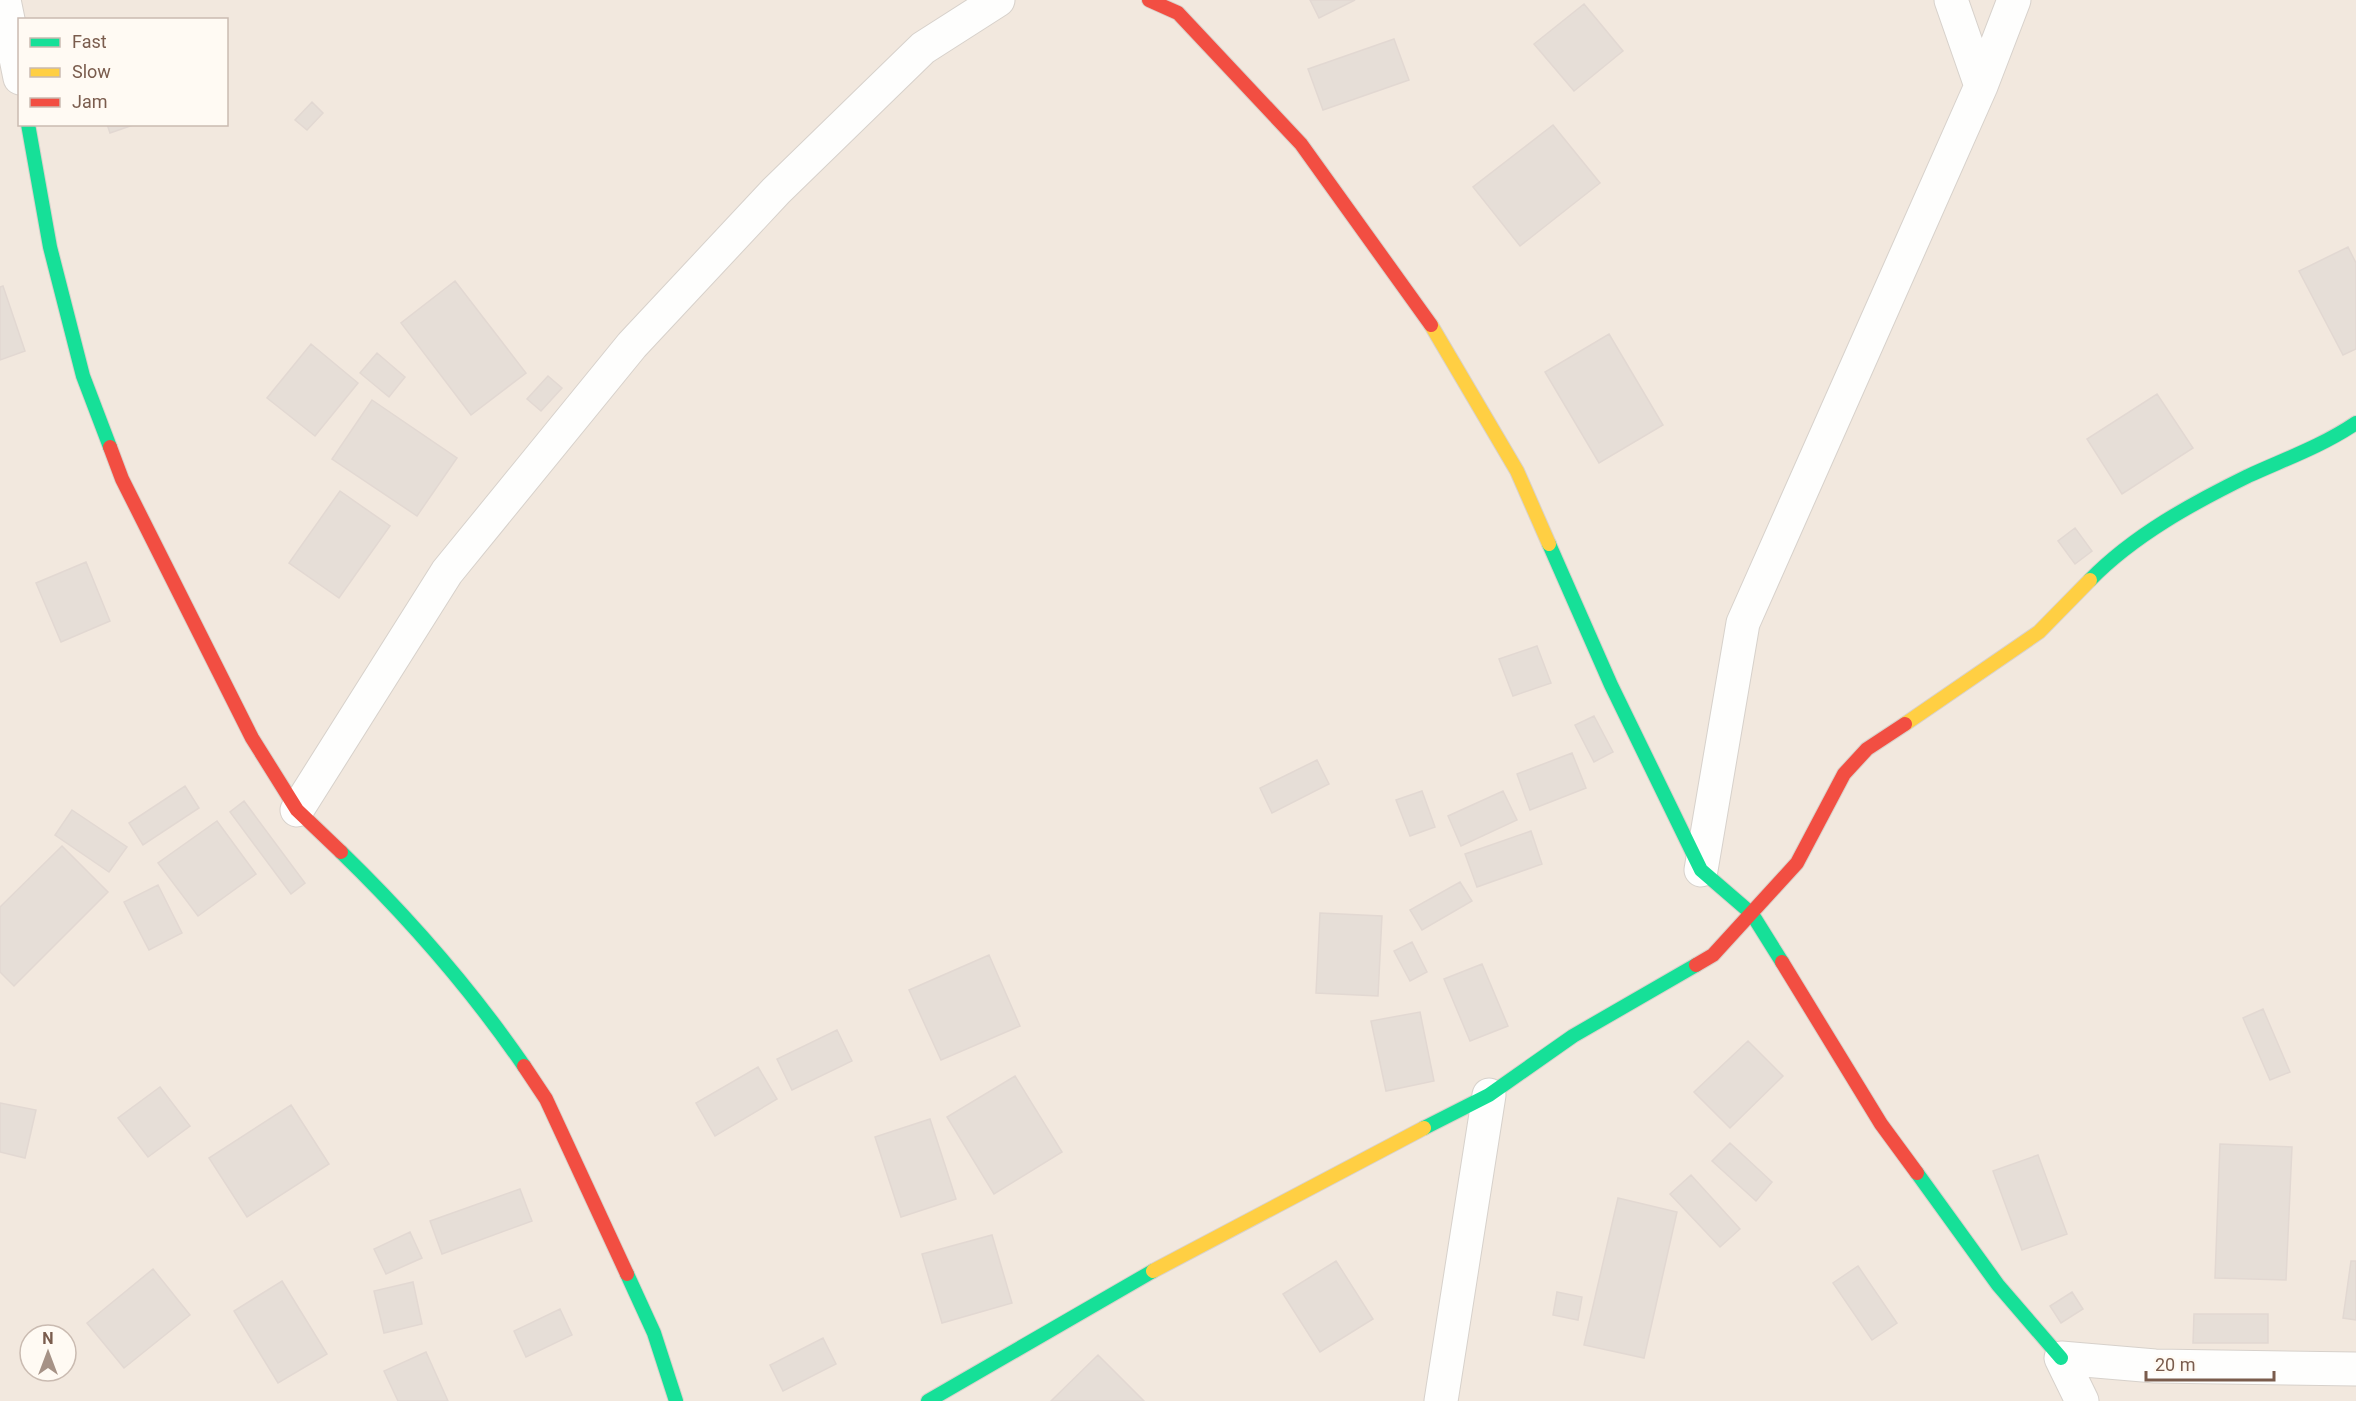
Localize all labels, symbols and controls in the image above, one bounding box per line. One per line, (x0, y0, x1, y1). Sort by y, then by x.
legend (18, 18, 228, 126)
text: Fast (72, 31, 107, 52)
text: Slow (72, 61, 111, 82)
text: Jam (72, 91, 108, 112)
north arrow (18, 1323, 78, 1383)
text: N (42, 1329, 54, 1348)
scale bar (2146, 1344, 2274, 1382)
text: 20 m (2155, 1354, 2195, 1375)

